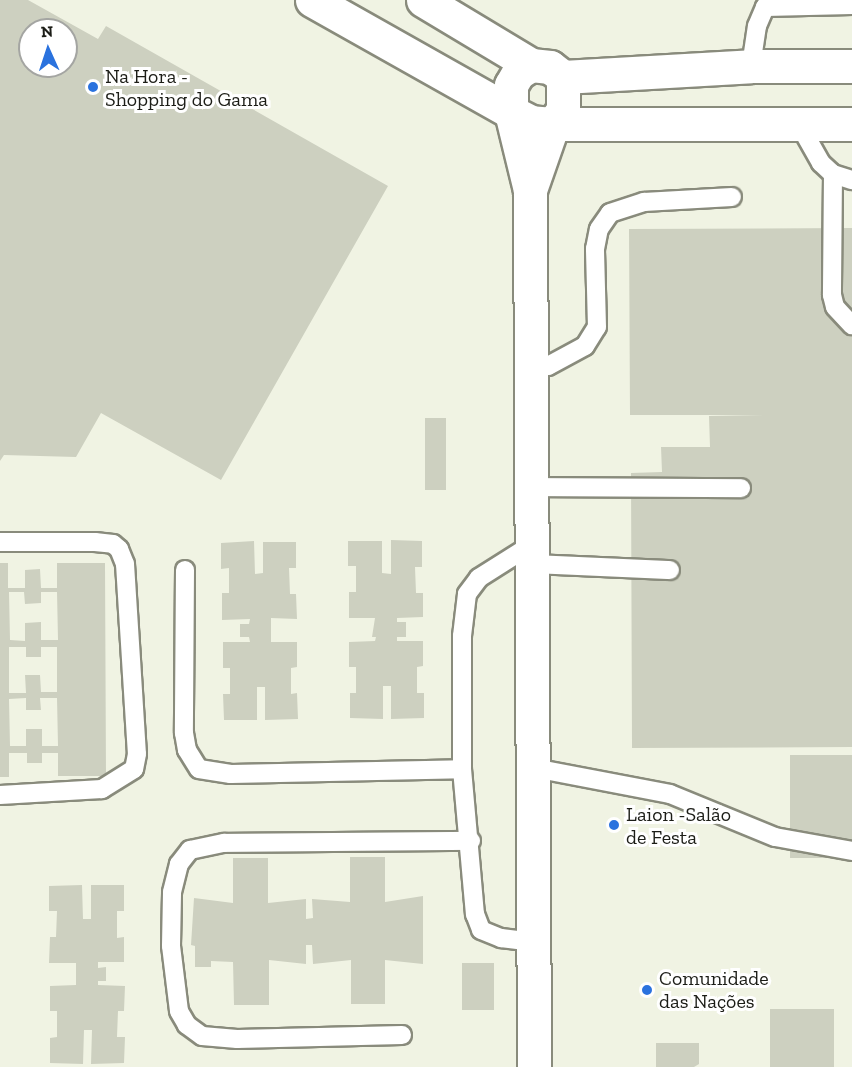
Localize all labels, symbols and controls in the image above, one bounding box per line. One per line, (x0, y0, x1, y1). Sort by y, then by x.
north arrow (18, 18, 78, 78)
text: N (41, 22, 54, 41)
place label: Na Hora - Shopping do Gama (105, 64, 268, 111)
marker: Na Hora - Shopping do Gama (86, 80, 100, 94)
place label: Laion -Salão de Festa (626, 802, 731, 849)
marker: Laion -Salão de Festa (607, 818, 621, 832)
place label: Comunidade das Nações (659, 966, 769, 1013)
marker: Comunidade das Nações (640, 983, 654, 997)

